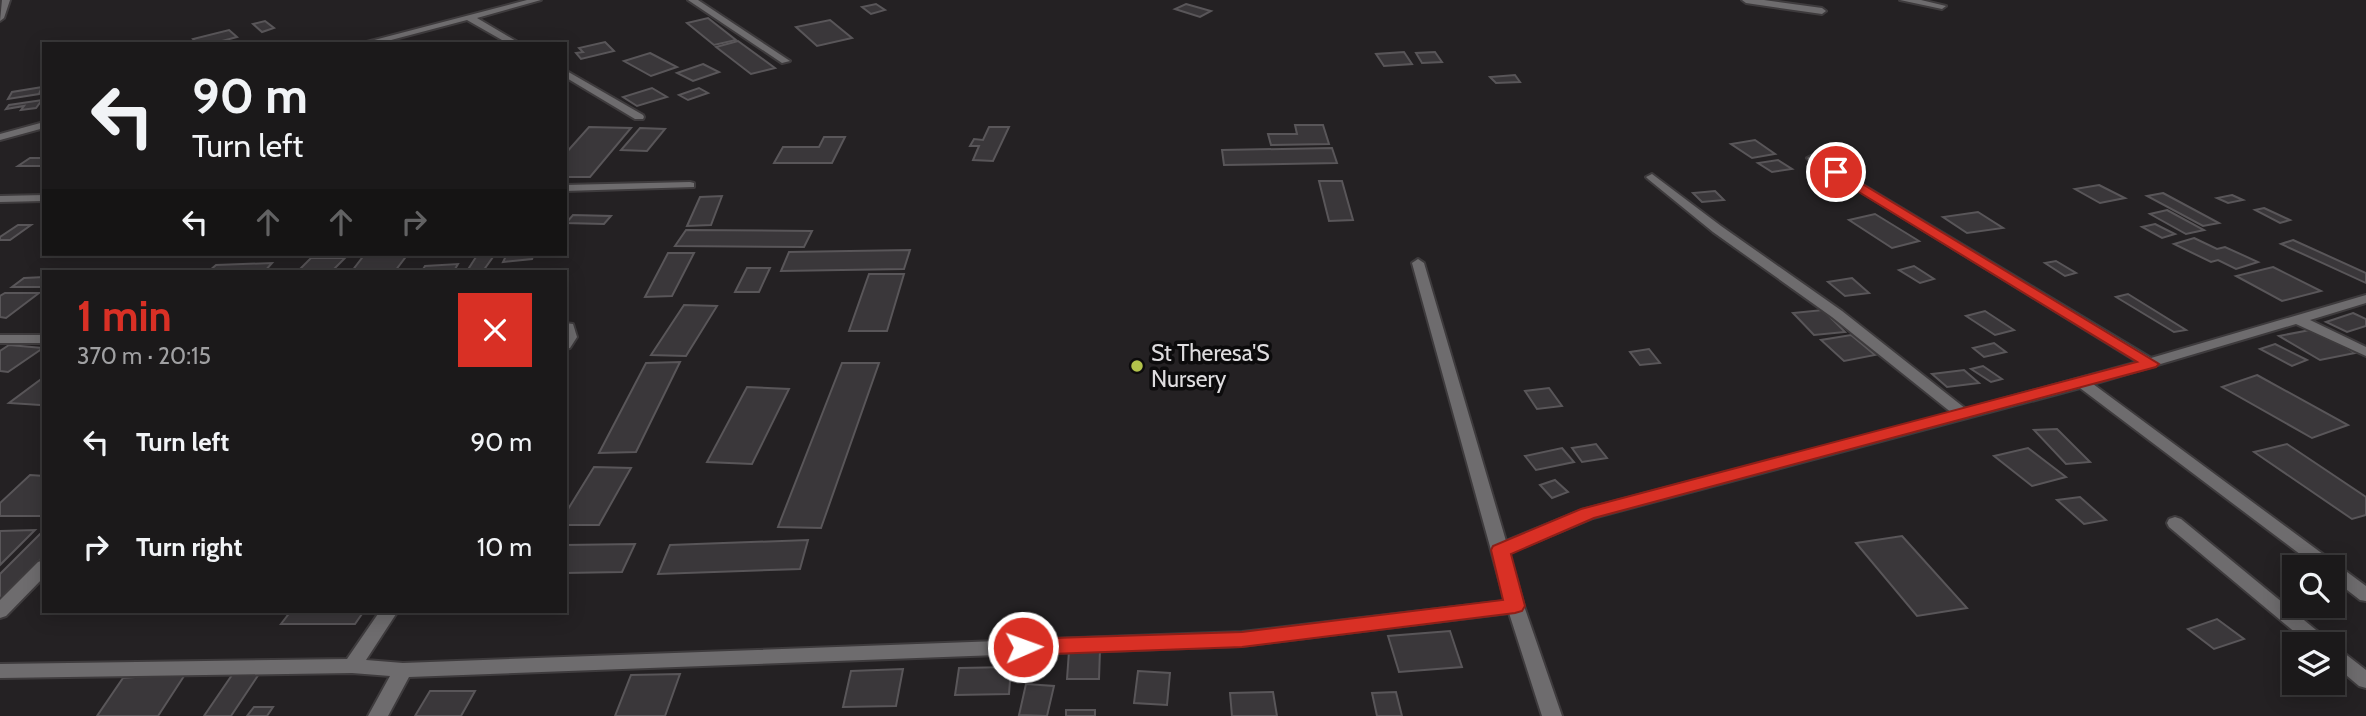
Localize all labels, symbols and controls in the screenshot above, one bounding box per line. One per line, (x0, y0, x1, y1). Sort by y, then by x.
text: 90 m (192, 66, 308, 125)
icon: left (77, 70, 168, 161)
text: Turn left (192, 126, 303, 165)
pin (1806, 142, 1866, 202)
icon: arrive (1817, 153, 1855, 191)
icon: left (176, 203, 214, 241)
icon: ahead (249, 203, 287, 241)
icon: ahead (322, 203, 360, 241)
icon: right (395, 203, 433, 241)
text: 1 min (77, 290, 172, 342)
button: close (458, 293, 532, 367)
place label: St Theresa'S Nursery (1151, 339, 1270, 393)
text: 370 m · 20:15 (77, 342, 211, 370)
marker: St Theresa'S Nursery (1129, 358, 1145, 374)
icon: left (77, 423, 115, 461)
text: Turn left (136, 426, 229, 458)
text: 90 m (470, 426, 532, 458)
icon: right (77, 528, 115, 566)
text: Turn right (136, 531, 242, 563)
text: 10 m (477, 531, 532, 563)
map controls (2282, 555, 2345, 695)
button: search (2282, 555, 2345, 618)
position arrow (986, 610, 1060, 684)
button: layers (2282, 632, 2345, 695)

